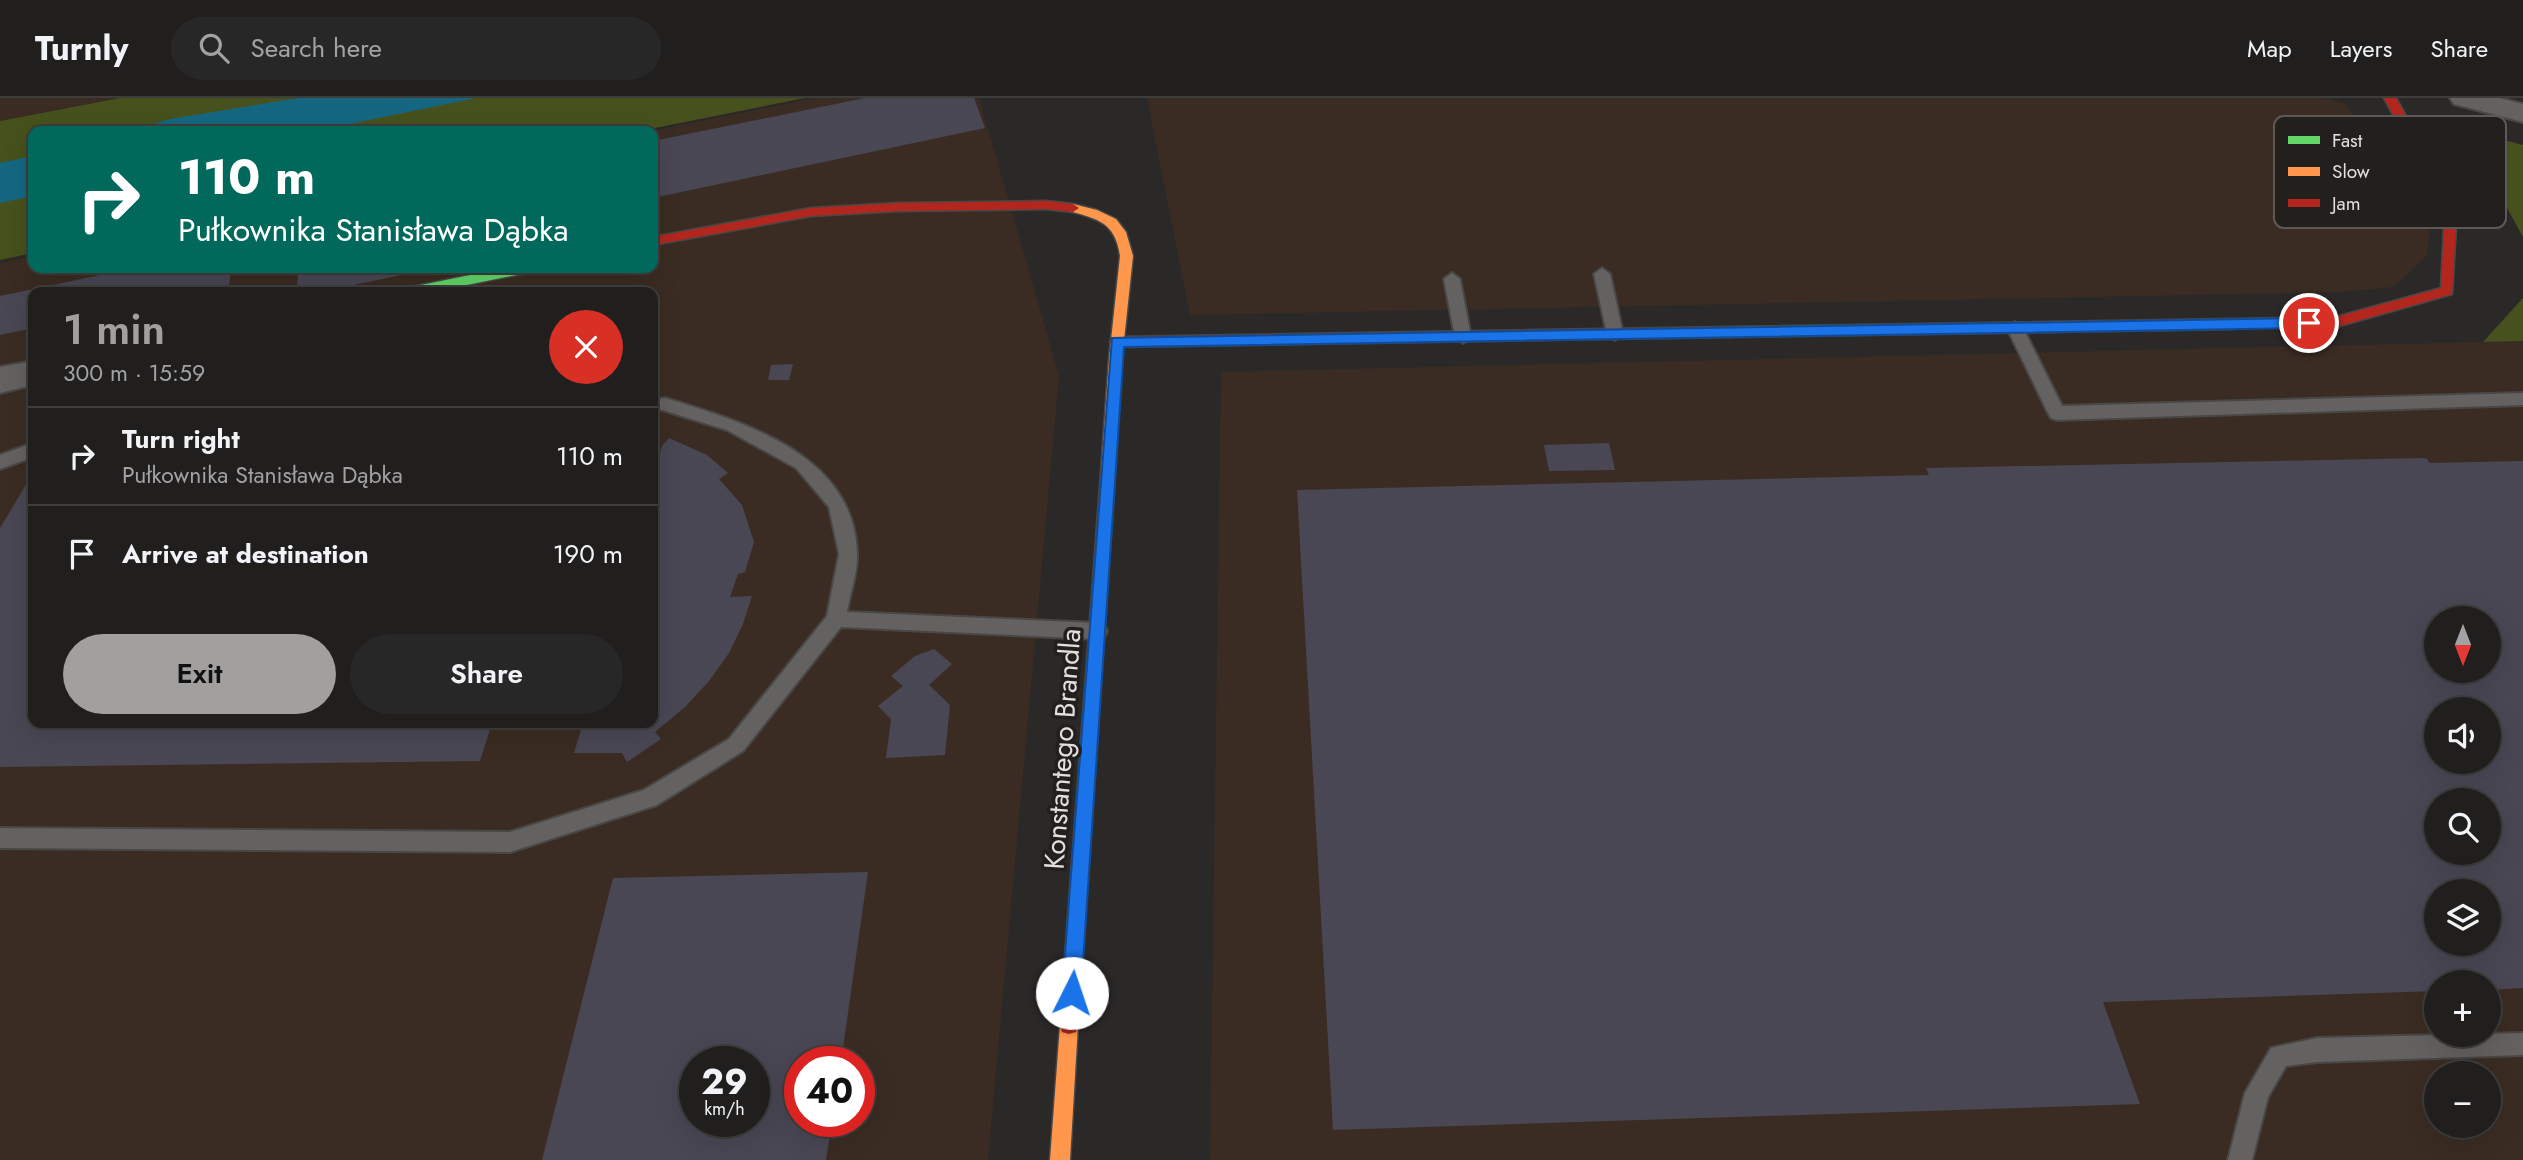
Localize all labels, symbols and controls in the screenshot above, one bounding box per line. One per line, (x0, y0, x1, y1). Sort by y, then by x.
search box (171, 17, 661, 80)
text: Turnly (35, 25, 129, 72)
icon: search (195, 29, 233, 67)
text: Search here (251, 29, 382, 67)
text: Map (2247, 31, 2292, 66)
text: Layers (2330, 31, 2392, 66)
text: Share (2430, 31, 2488, 66)
legend (2274, 116, 2506, 228)
text: Fast (2332, 127, 2363, 154)
text: 110 m (178, 142, 315, 212)
icon: right (63, 154, 154, 245)
text: Slow (2332, 158, 2370, 185)
text: Jam (2329, 190, 2361, 217)
text: Pułkownika Stanisława Dąbka (178, 207, 569, 253)
pin (2279, 293, 2339, 353)
text: 1 min (63, 299, 165, 360)
icon: arrive (2290, 304, 2328, 342)
button: close (549, 310, 623, 384)
text: 300 m · 15:59 (63, 356, 205, 390)
text: Turn right (122, 420, 240, 458)
icon: right (63, 437, 101, 475)
text: 110 m (556, 437, 623, 475)
text: Pułkownika Stanisława Dąbka (122, 458, 403, 492)
icon: arrive (63, 535, 101, 573)
text: Arrive at destination (122, 535, 369, 573)
text: 190 m (553, 535, 623, 573)
north arrow (2424, 606, 2501, 682)
map controls (2424, 606, 2501, 1138)
street label: Konstantego Brandla (1034, 627, 1091, 871)
button: Exit (63, 634, 336, 714)
button: Share (350, 634, 623, 714)
button: sound (2424, 697, 2501, 774)
button: search (2424, 788, 2501, 865)
button: layers (2424, 879, 2501, 956)
position arrow (1035, 956, 1109, 1030)
button: + (2424, 970, 2501, 1047)
speed limit sign: 40 (784, 1046, 875, 1137)
text: 29 (701, 1057, 748, 1107)
button: − (2424, 1061, 2501, 1138)
text: km/h (704, 1096, 745, 1122)

